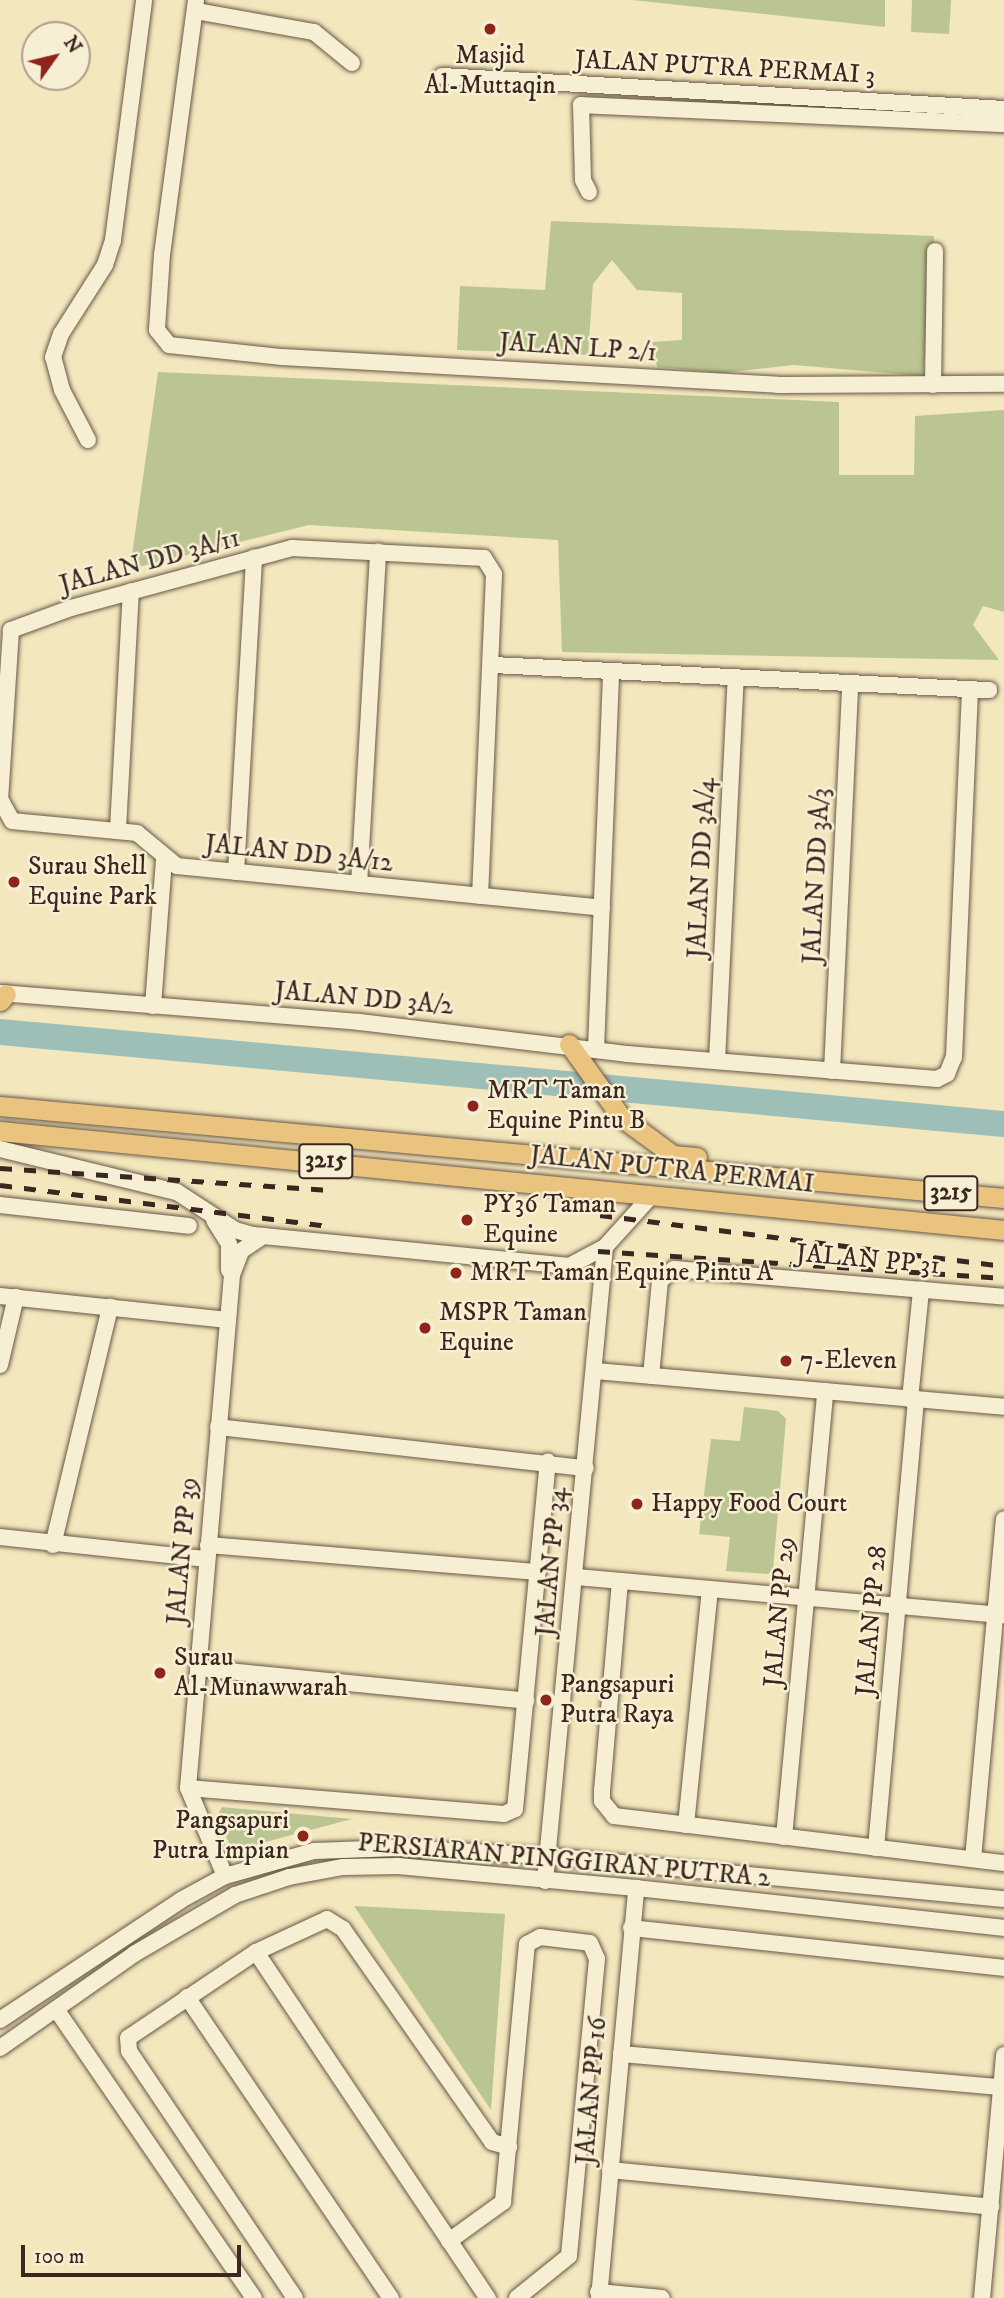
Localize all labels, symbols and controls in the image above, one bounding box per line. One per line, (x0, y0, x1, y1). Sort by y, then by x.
north arrow (21, 21, 91, 91)
marker: Masjid Al-Muttaqin (482, 21, 498, 37)
text: N (58, 32, 86, 58)
place label: Masjid Al-Muttaqin (424, 40, 556, 102)
street label: JALAN PUTRA PERMAI 3 (574, 45, 876, 91)
street label: JALAN LP 2/1 (498, 327, 658, 369)
street label: JALAN DD 3A/11 (56, 523, 244, 601)
street label: JALAN DD 3A/4 (682, 777, 722, 959)
street label: JALAN DD 3A/3 (797, 787, 837, 965)
street label: JALAN DD 3A/12 (203, 829, 395, 879)
place label: Surau Shell Equine Park (28, 851, 157, 912)
marker: Surau Shell Equine Park (6, 874, 22, 890)
street label: JALAN DD 3A/2 (273, 976, 455, 1022)
place label: MRT Taman Equine Pintu B (487, 1075, 646, 1136)
marker: MRT Taman Equine Pintu B (465, 1098, 481, 1114)
road number: 3215 (298, 1140, 354, 1182)
street label: JALAN PUTRA PERMAI (528, 1140, 816, 1200)
road number: 3215 (923, 1172, 979, 1213)
place label: PY36 Taman Equine (483, 1189, 616, 1250)
marker: PY36 Taman Equine (457, 1210, 477, 1230)
street label: JALAN PP 31 (795, 1238, 941, 1282)
place label: MRT Taman Equine Pintu A (470, 1257, 773, 1289)
marker: MRT Taman Equine Pintu A (448, 1265, 464, 1281)
place label: MSPR Taman Equine (439, 1297, 587, 1358)
marker: MSPR Taman Equine (417, 1320, 433, 1336)
place label: 7-Eleven (800, 1345, 897, 1377)
marker: 7-Eleven (778, 1353, 794, 1369)
street label: JALAN PP 39 (161, 1476, 205, 1626)
street label: JALAN PP 34 (530, 1486, 574, 1638)
place label: Happy Food Court (651, 1488, 847, 1520)
marker: Happy Food Court (629, 1496, 645, 1512)
street label: JALAN PP 29 (758, 1536, 802, 1688)
street label: JALAN PP 28 (850, 1545, 894, 1697)
place label: Surau Al-Munawwarah (174, 1642, 348, 1704)
marker: Surau Al-Munawwarah (152, 1665, 168, 1681)
place label: Pangsapuri Putra Raya (560, 1669, 674, 1730)
marker: Pangsapuri Putra Raya (538, 1692, 554, 1708)
place label: Pangsapuri Putra Impian (152, 1805, 289, 1867)
street label: PERSIARAN PINGGIRAN PUTRA 2 (356, 1827, 772, 1895)
marker: Pangsapuri Putra Impian (295, 1828, 311, 1844)
street label: JALAN PP 16 (570, 2016, 614, 2166)
scale bar (24, 2232, 245, 2276)
text: 100 m (34, 2244, 85, 2270)

